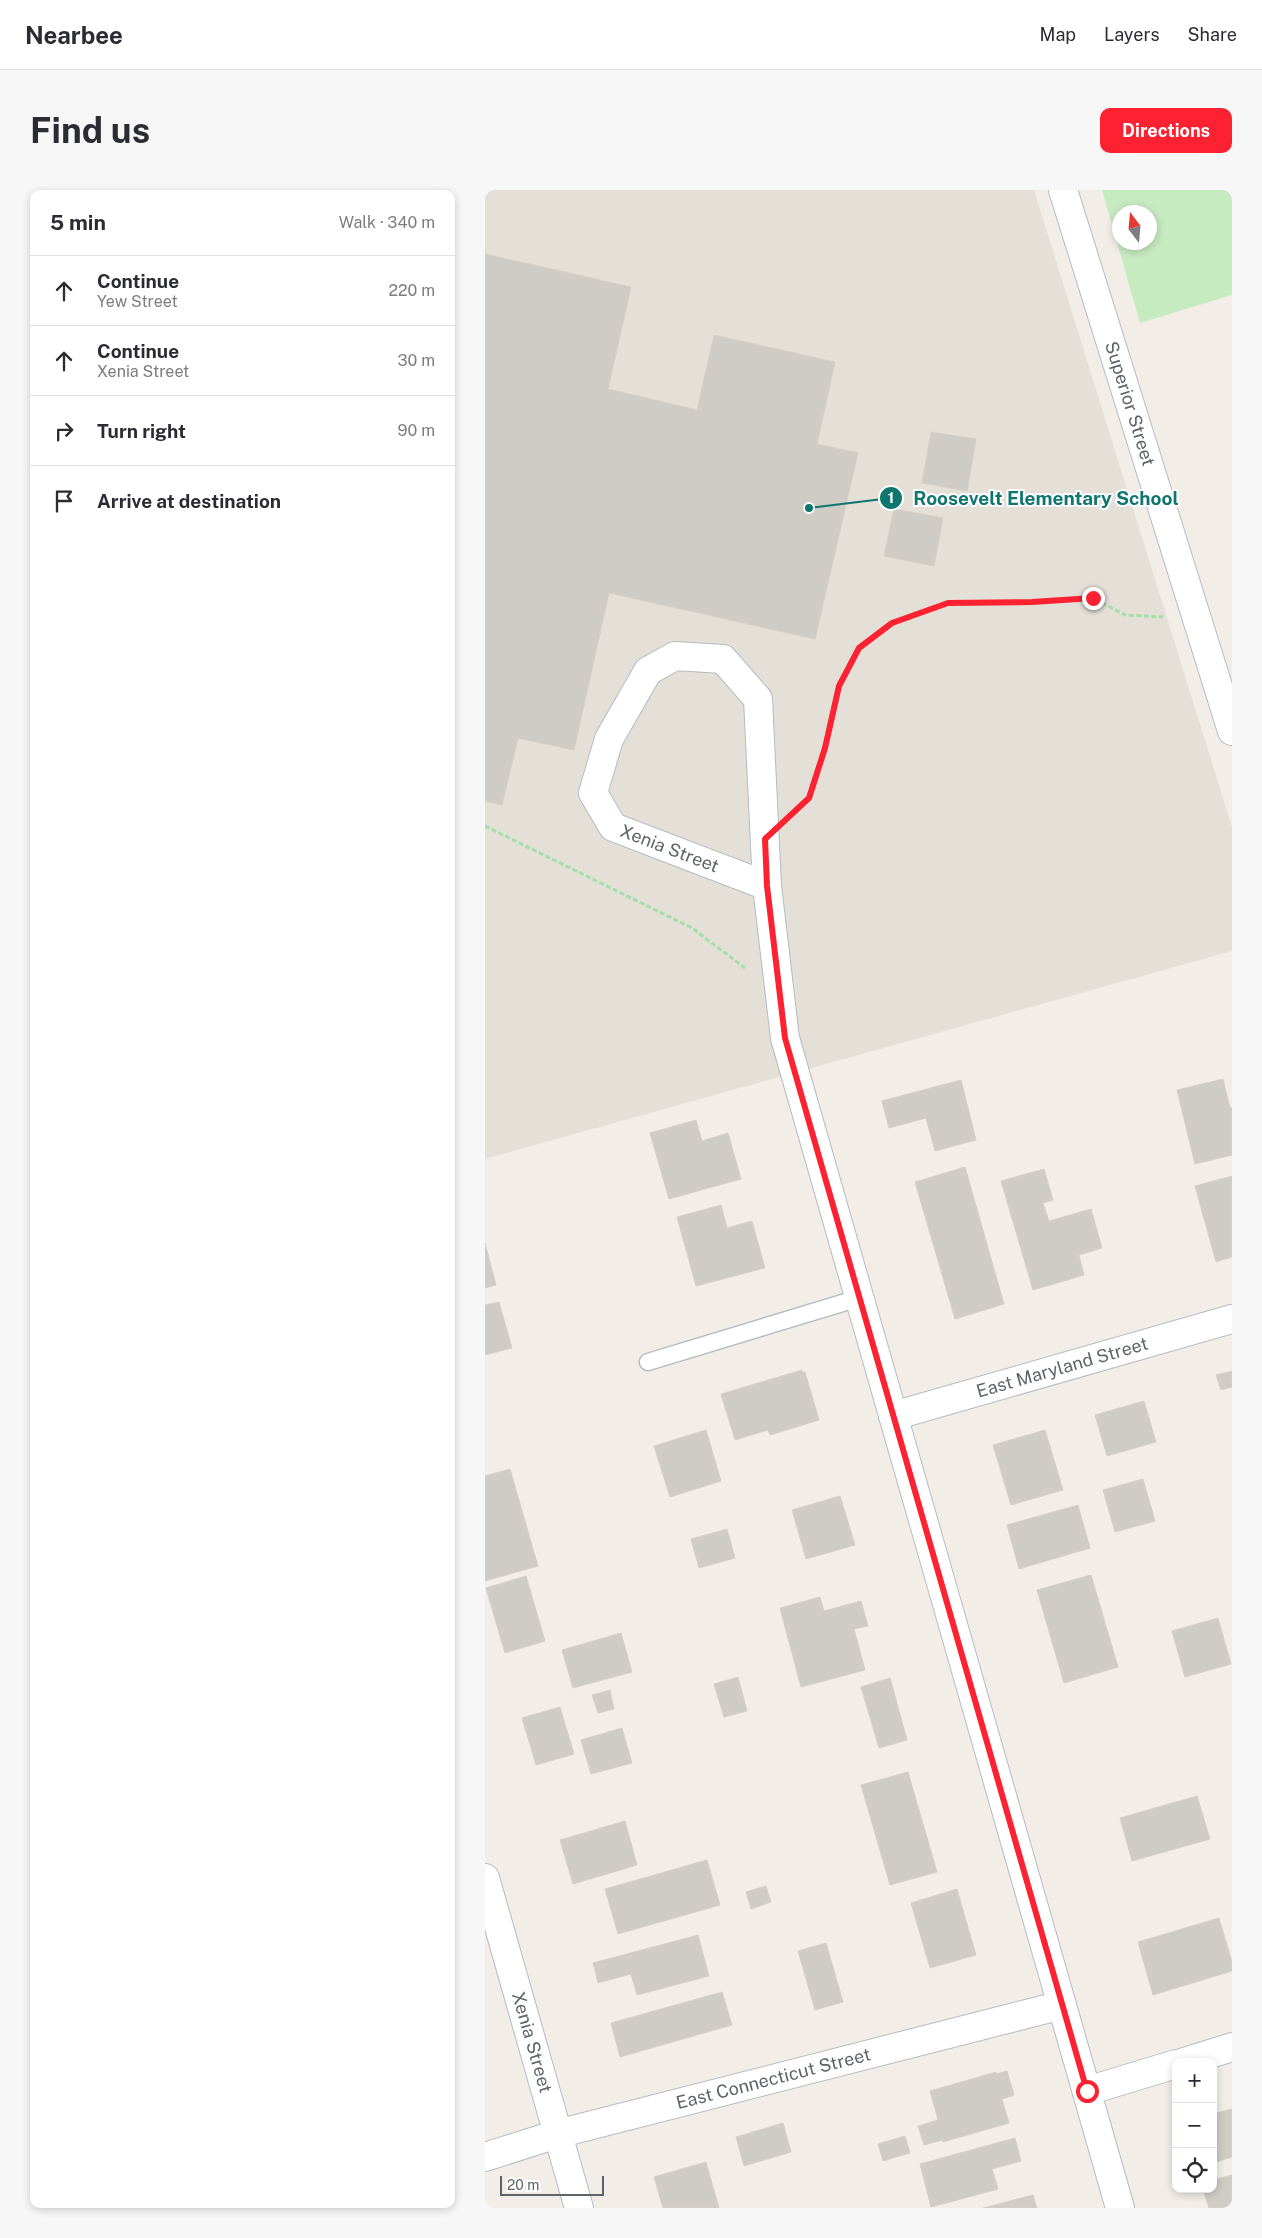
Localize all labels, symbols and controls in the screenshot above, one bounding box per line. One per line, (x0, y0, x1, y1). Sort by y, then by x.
text: Nearbee (25, 21, 123, 49)
text: Map (1040, 24, 1076, 45)
text: Layers (1104, 24, 1160, 45)
text: Share (1188, 24, 1237, 45)
button: Directions (1100, 108, 1232, 153)
text: Find us (30, 110, 150, 151)
north arrow (1112, 205, 1157, 250)
text: 5 min (50, 210, 106, 235)
text: Walk · 340 m (339, 213, 435, 232)
text: Continue (97, 270, 179, 292)
icon: ahead (50, 277, 78, 305)
text: 220 m (388, 281, 435, 300)
text: Yew Street (97, 292, 178, 311)
street label: Superior Street (1101, 339, 1160, 469)
text: Continue (97, 340, 179, 362)
icon: ahead (50, 347, 78, 375)
text: 30 m (398, 351, 435, 370)
text: Xenia Street (97, 362, 189, 381)
icon: right (50, 417, 78, 445)
text: Turn right (97, 420, 186, 442)
text: 90 m (398, 421, 435, 440)
callout: Roosevelt Elementary School (878, 481, 1189, 515)
icon: arrive (50, 487, 78, 515)
text: Roosevelt Elementary School (913, 487, 1179, 509)
text: 1 (888, 489, 894, 506)
text: Arrive at destination (97, 490, 281, 512)
route end (1082, 587, 1105, 610)
street label: Xenia Street (617, 820, 722, 877)
street label: East Maryland Street (974, 1333, 1150, 1402)
street label: Xenia Street (508, 1989, 557, 2095)
street label: East Connecticut Street (674, 2043, 873, 2113)
map controls (1172, 2058, 1217, 2193)
button: + (1172, 2058, 1217, 2103)
route start (1076, 2080, 1099, 2103)
button: − (1172, 2103, 1217, 2148)
button: locate (1172, 2148, 1217, 2193)
scale bar (500, 2173, 604, 2196)
text: 20 m (507, 2177, 539, 2193)

